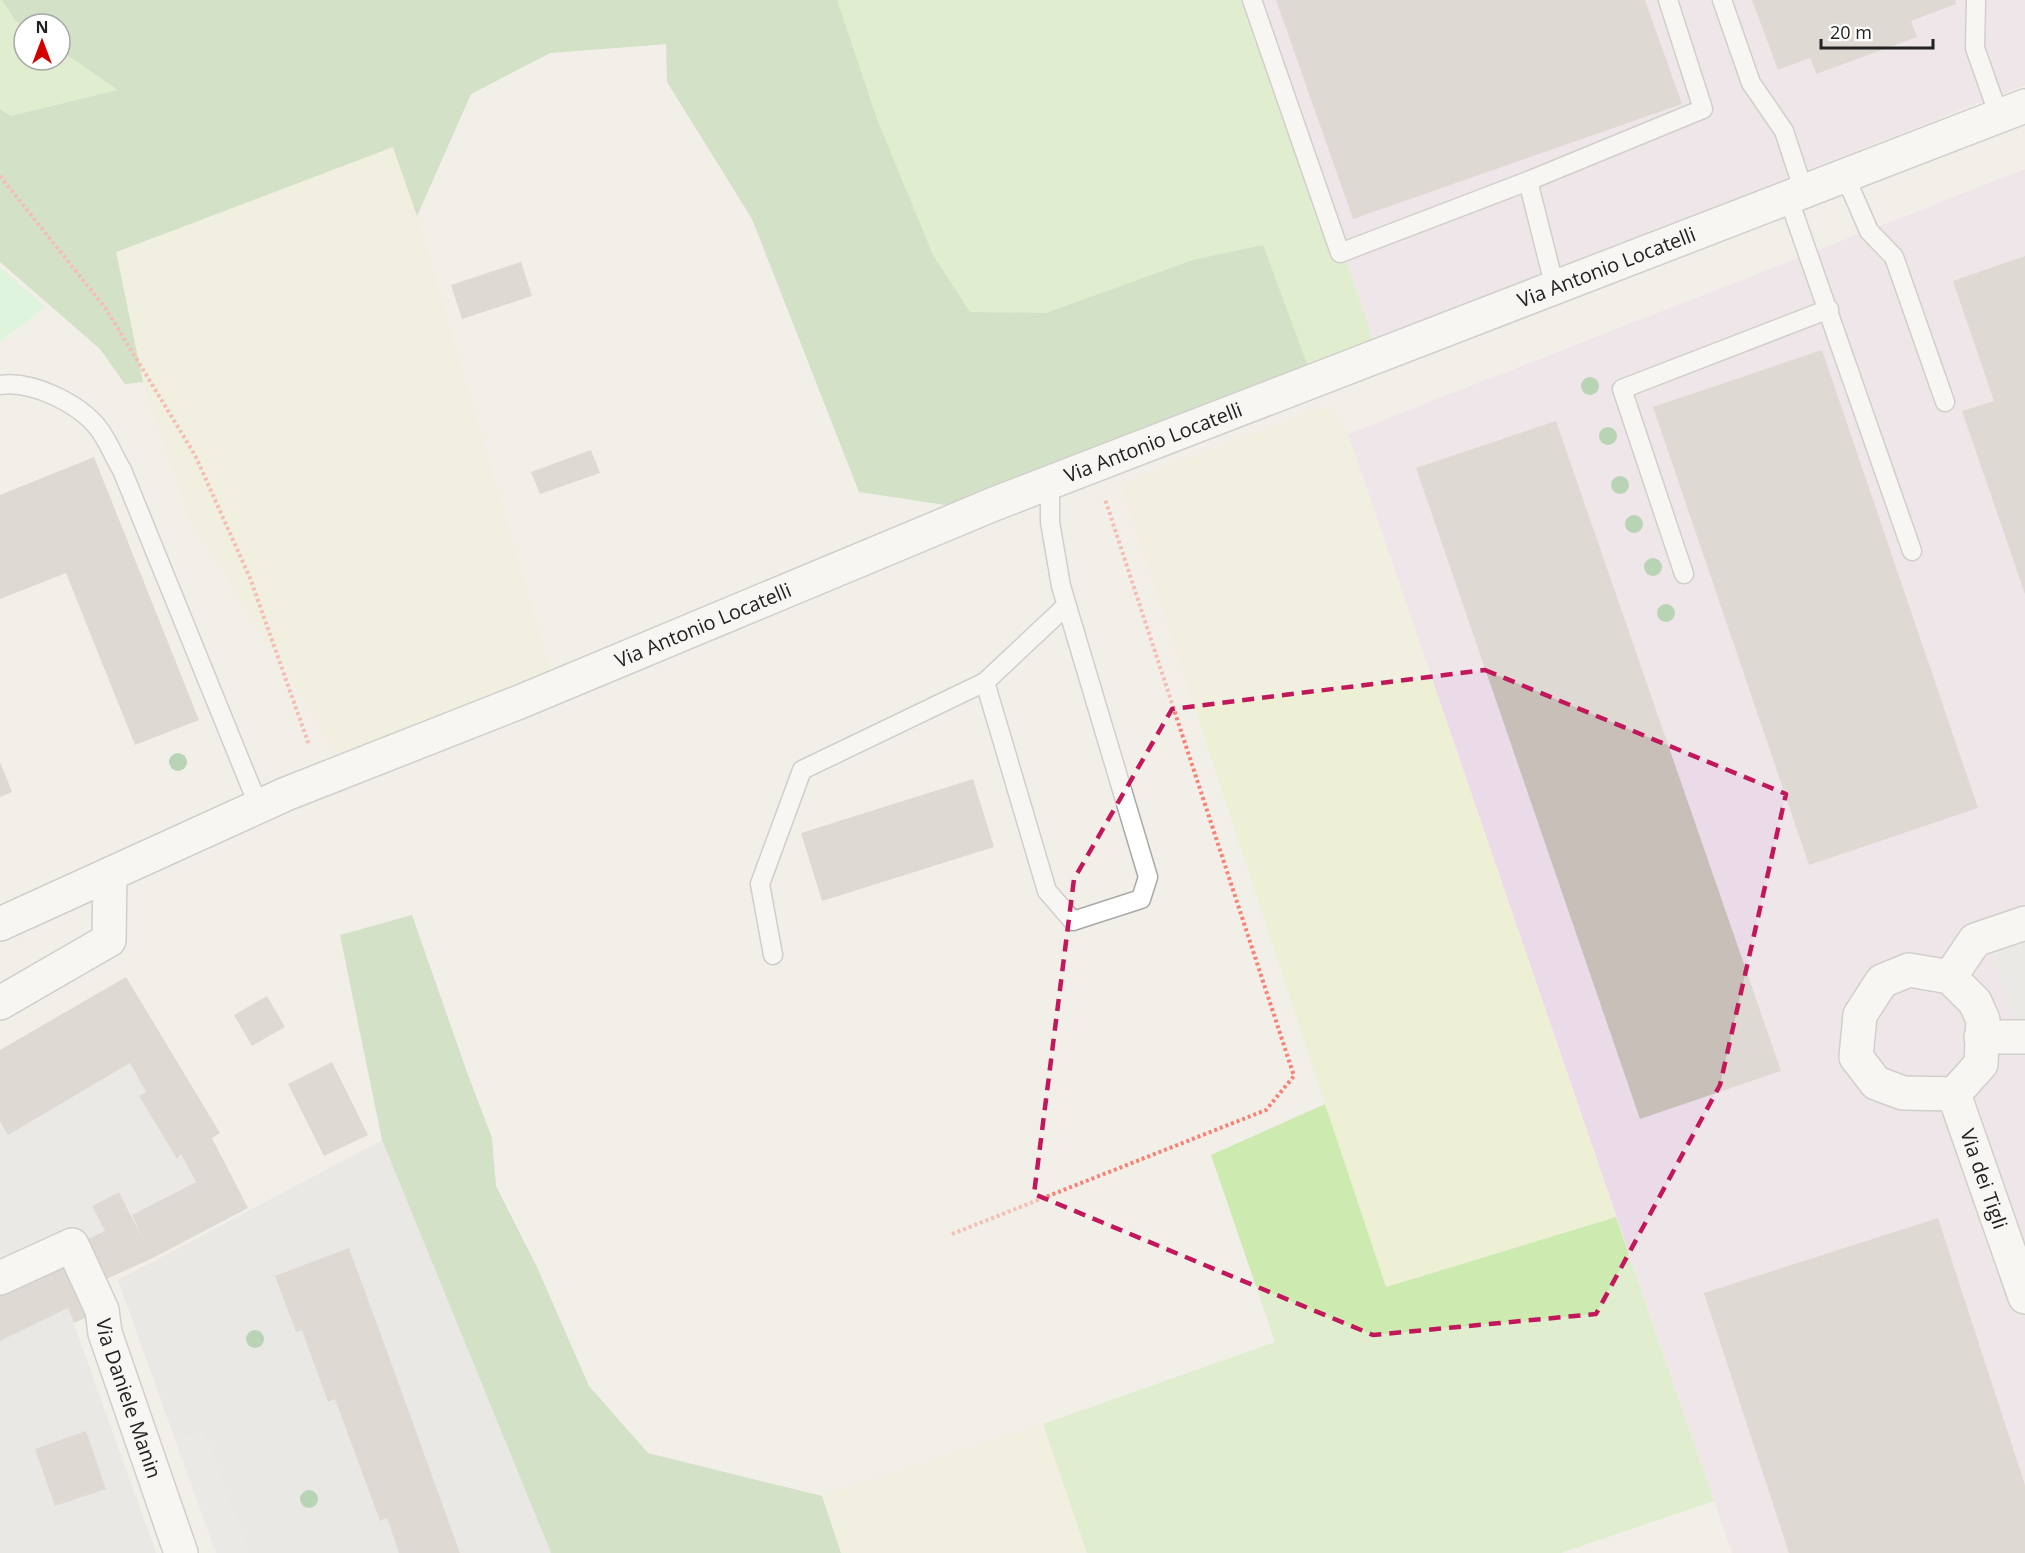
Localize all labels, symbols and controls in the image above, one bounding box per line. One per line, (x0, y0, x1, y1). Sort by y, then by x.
north arrow (12, 12, 72, 72)
scale bar (1821, 12, 1934, 50)
text: N (35, 16, 49, 38)
text: 20 m (1830, 20, 1872, 44)
street label: Via Antonio Locatelli (1514, 220, 1699, 314)
street label: Via Antonio Locatelli (1060, 395, 1246, 489)
street label: Via Antonio Locatelli (611, 576, 795, 674)
street label: Via dei Tigli (1954, 1125, 2014, 1232)
street label: Via Daniele Manin (90, 1316, 168, 1482)

